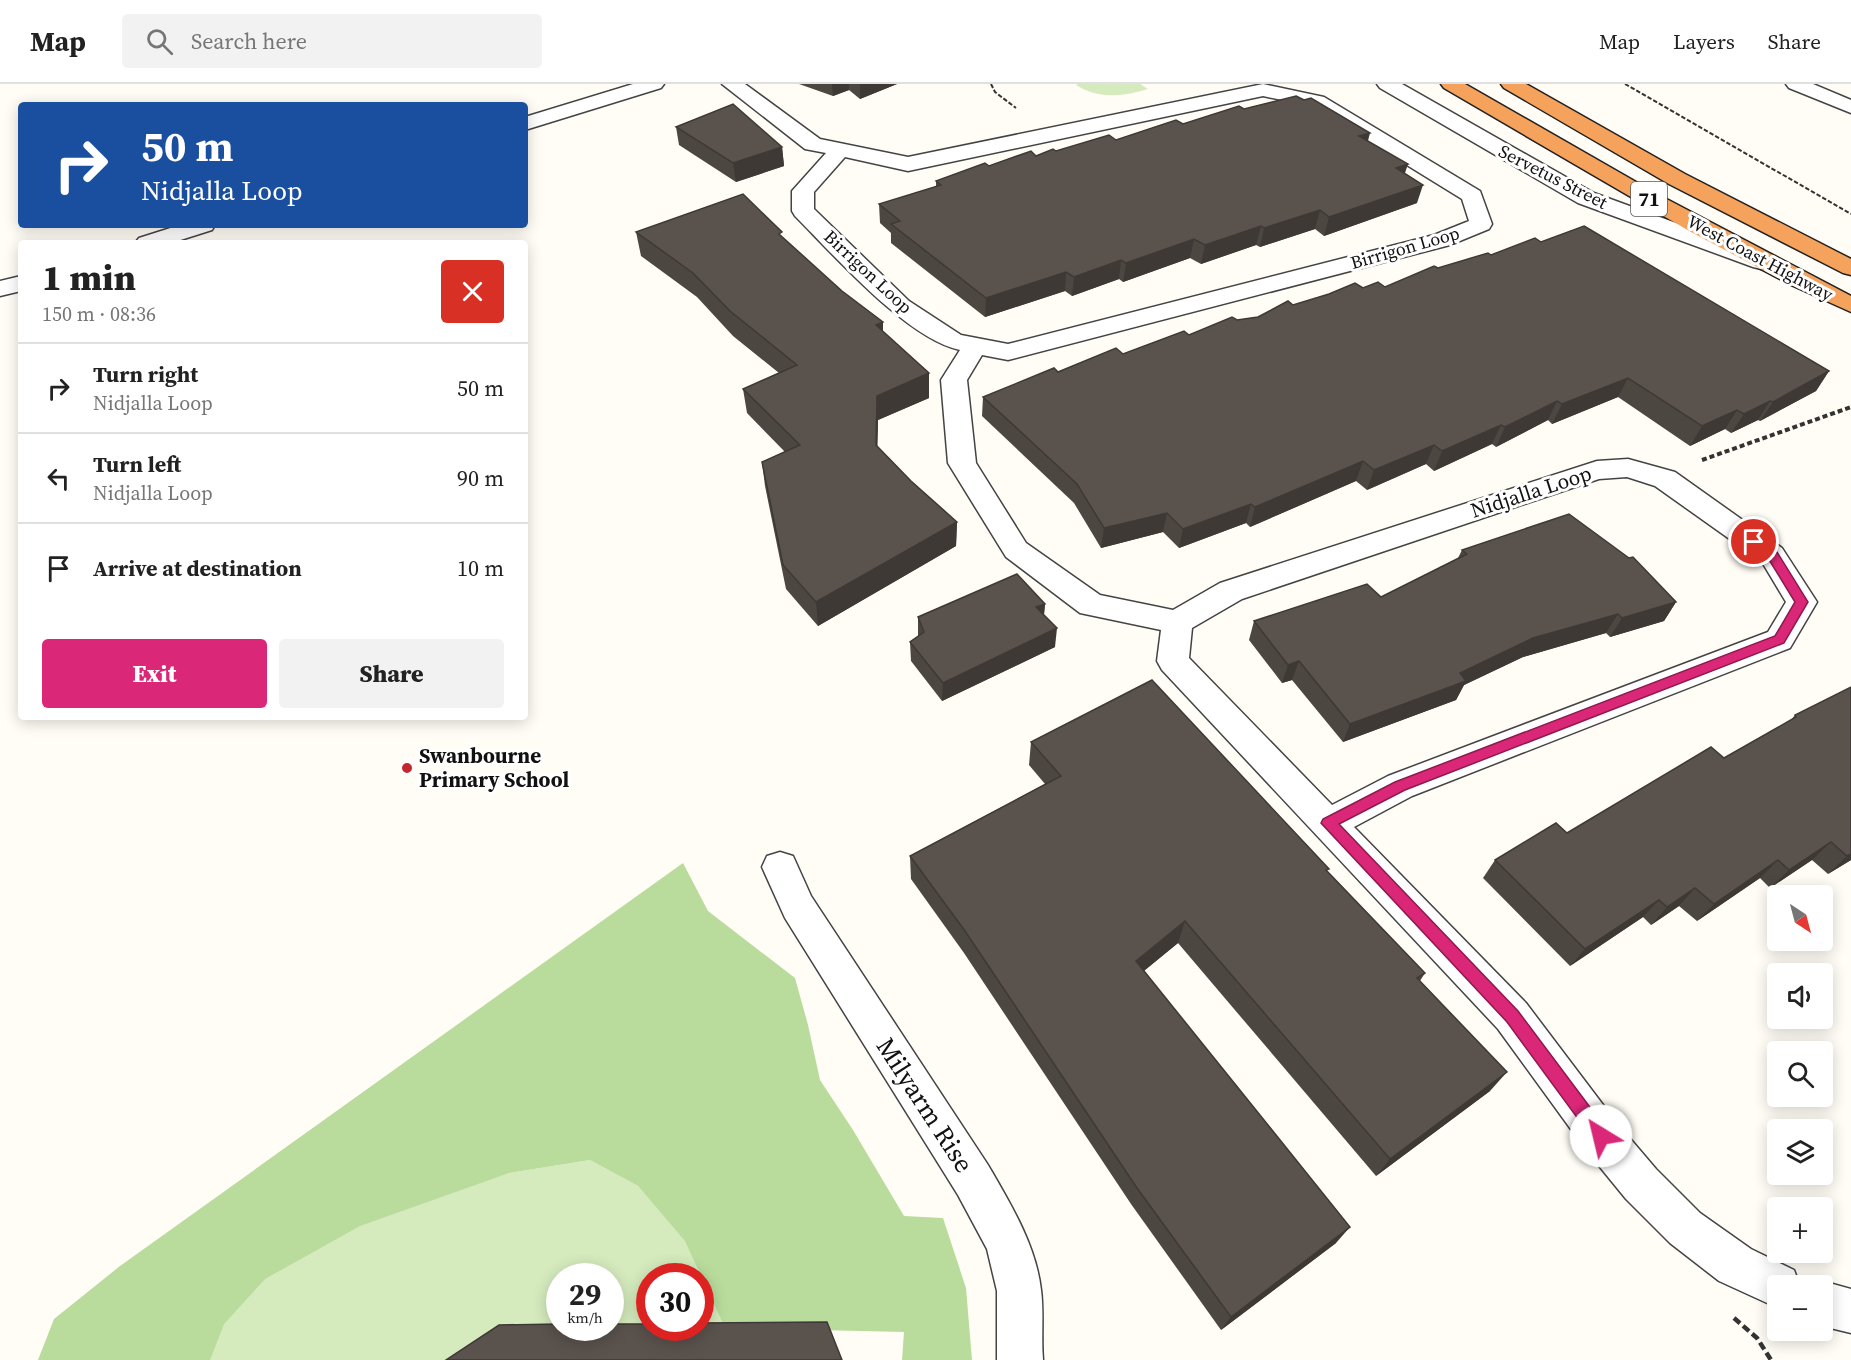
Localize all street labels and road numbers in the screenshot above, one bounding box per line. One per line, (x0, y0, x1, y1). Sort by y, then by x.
street label: Servetus Street (1495, 138, 1612, 215)
road number: 71 (1631, 182, 1667, 216)
street label: West Coast Highway (1683, 209, 1838, 307)
street label: Birrigon Loop (1347, 220, 1462, 275)
street label: Birrigon Loop (819, 224, 918, 319)
street label: Nidjalla Loop (1467, 458, 1595, 525)
street label: Milyarm Rise (868, 1030, 982, 1180)

